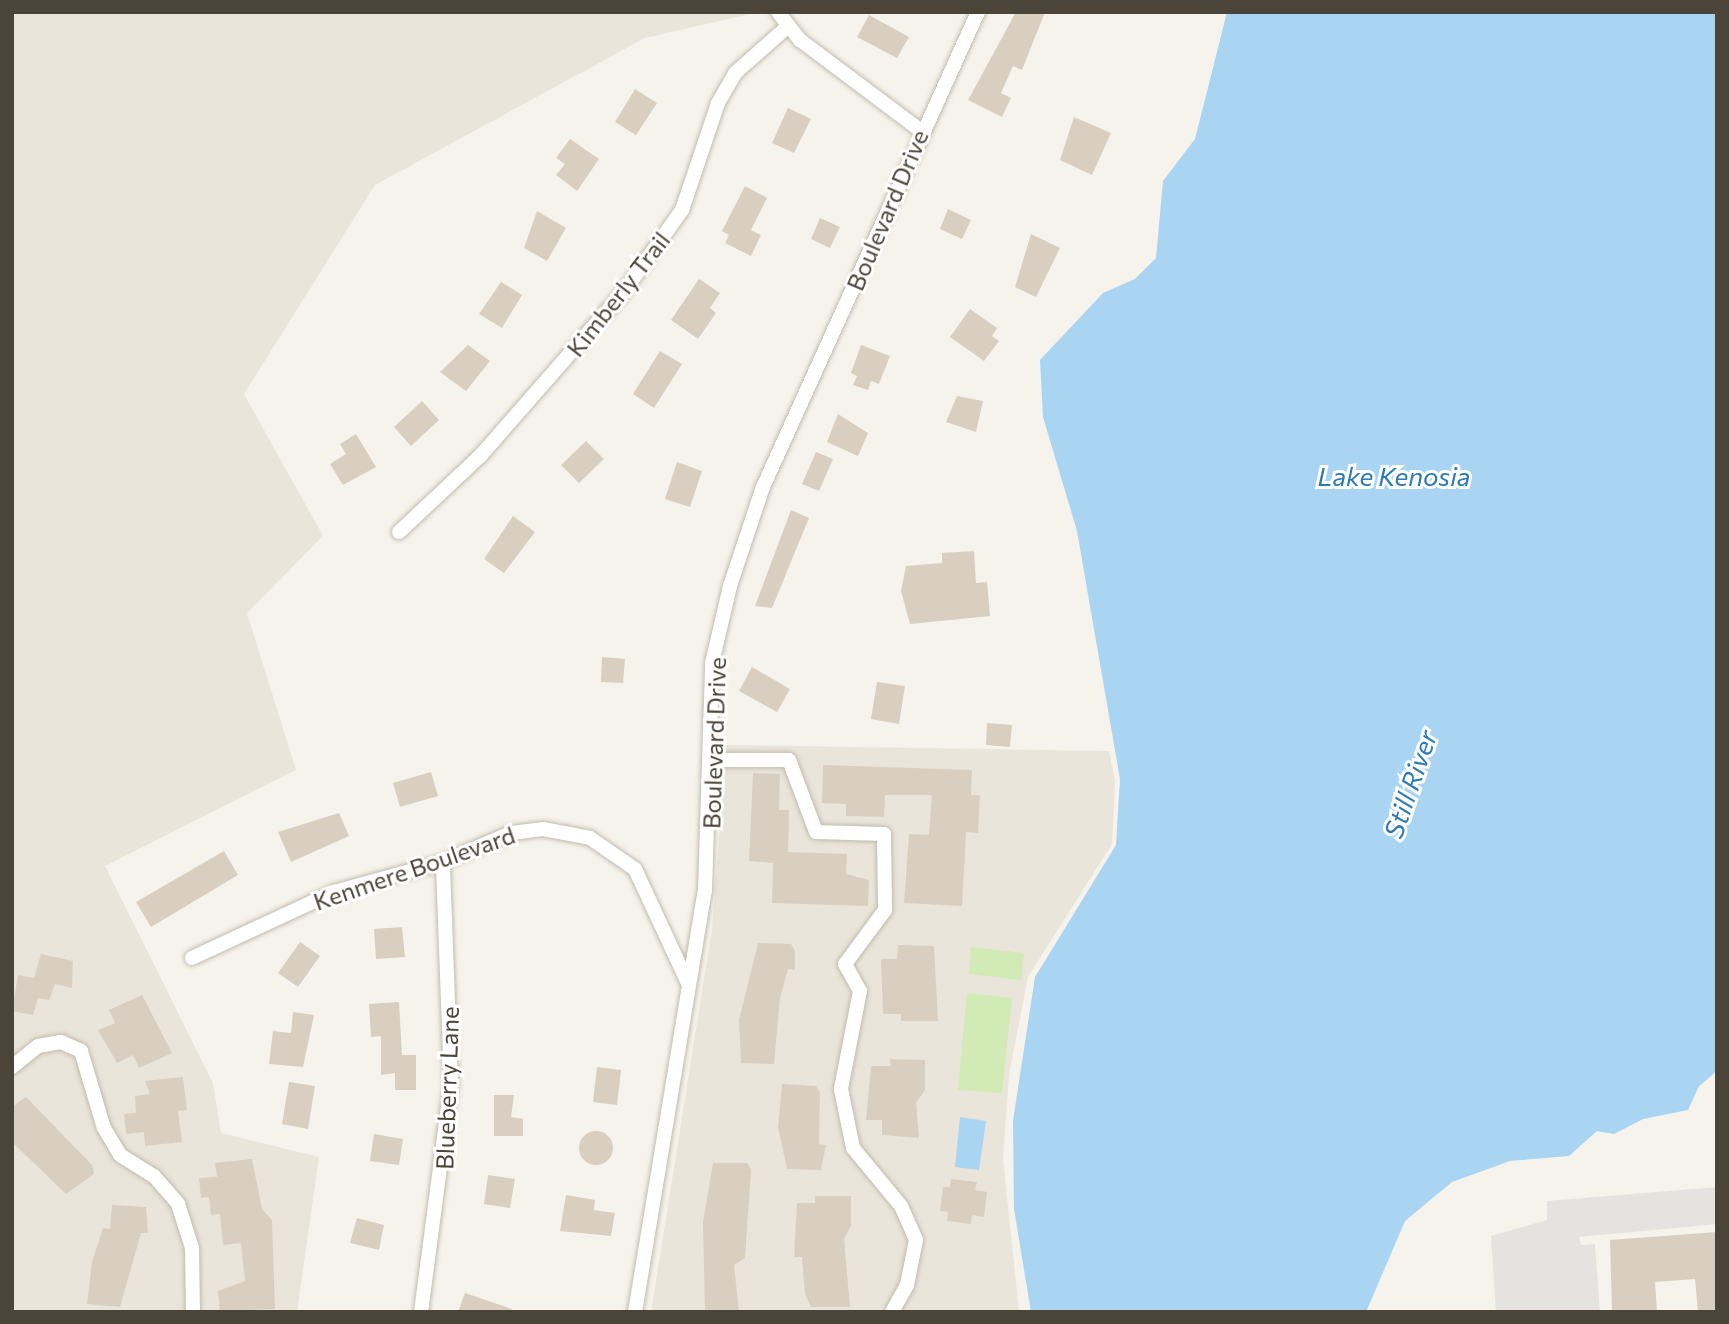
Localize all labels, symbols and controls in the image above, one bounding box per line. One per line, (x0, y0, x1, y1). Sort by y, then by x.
street label: Boulevard Drive (840, 125, 934, 295)
street label: Kimberly Trail (560, 226, 676, 362)
water label: Lake Kenosia (1318, 460, 1470, 492)
street label: Boulevard Drive (697, 657, 731, 829)
water label: Still River (1377, 726, 1443, 842)
street label: Kenmere Boulevard (310, 820, 518, 916)
street label: Blueberry Lane (430, 1006, 464, 1170)

